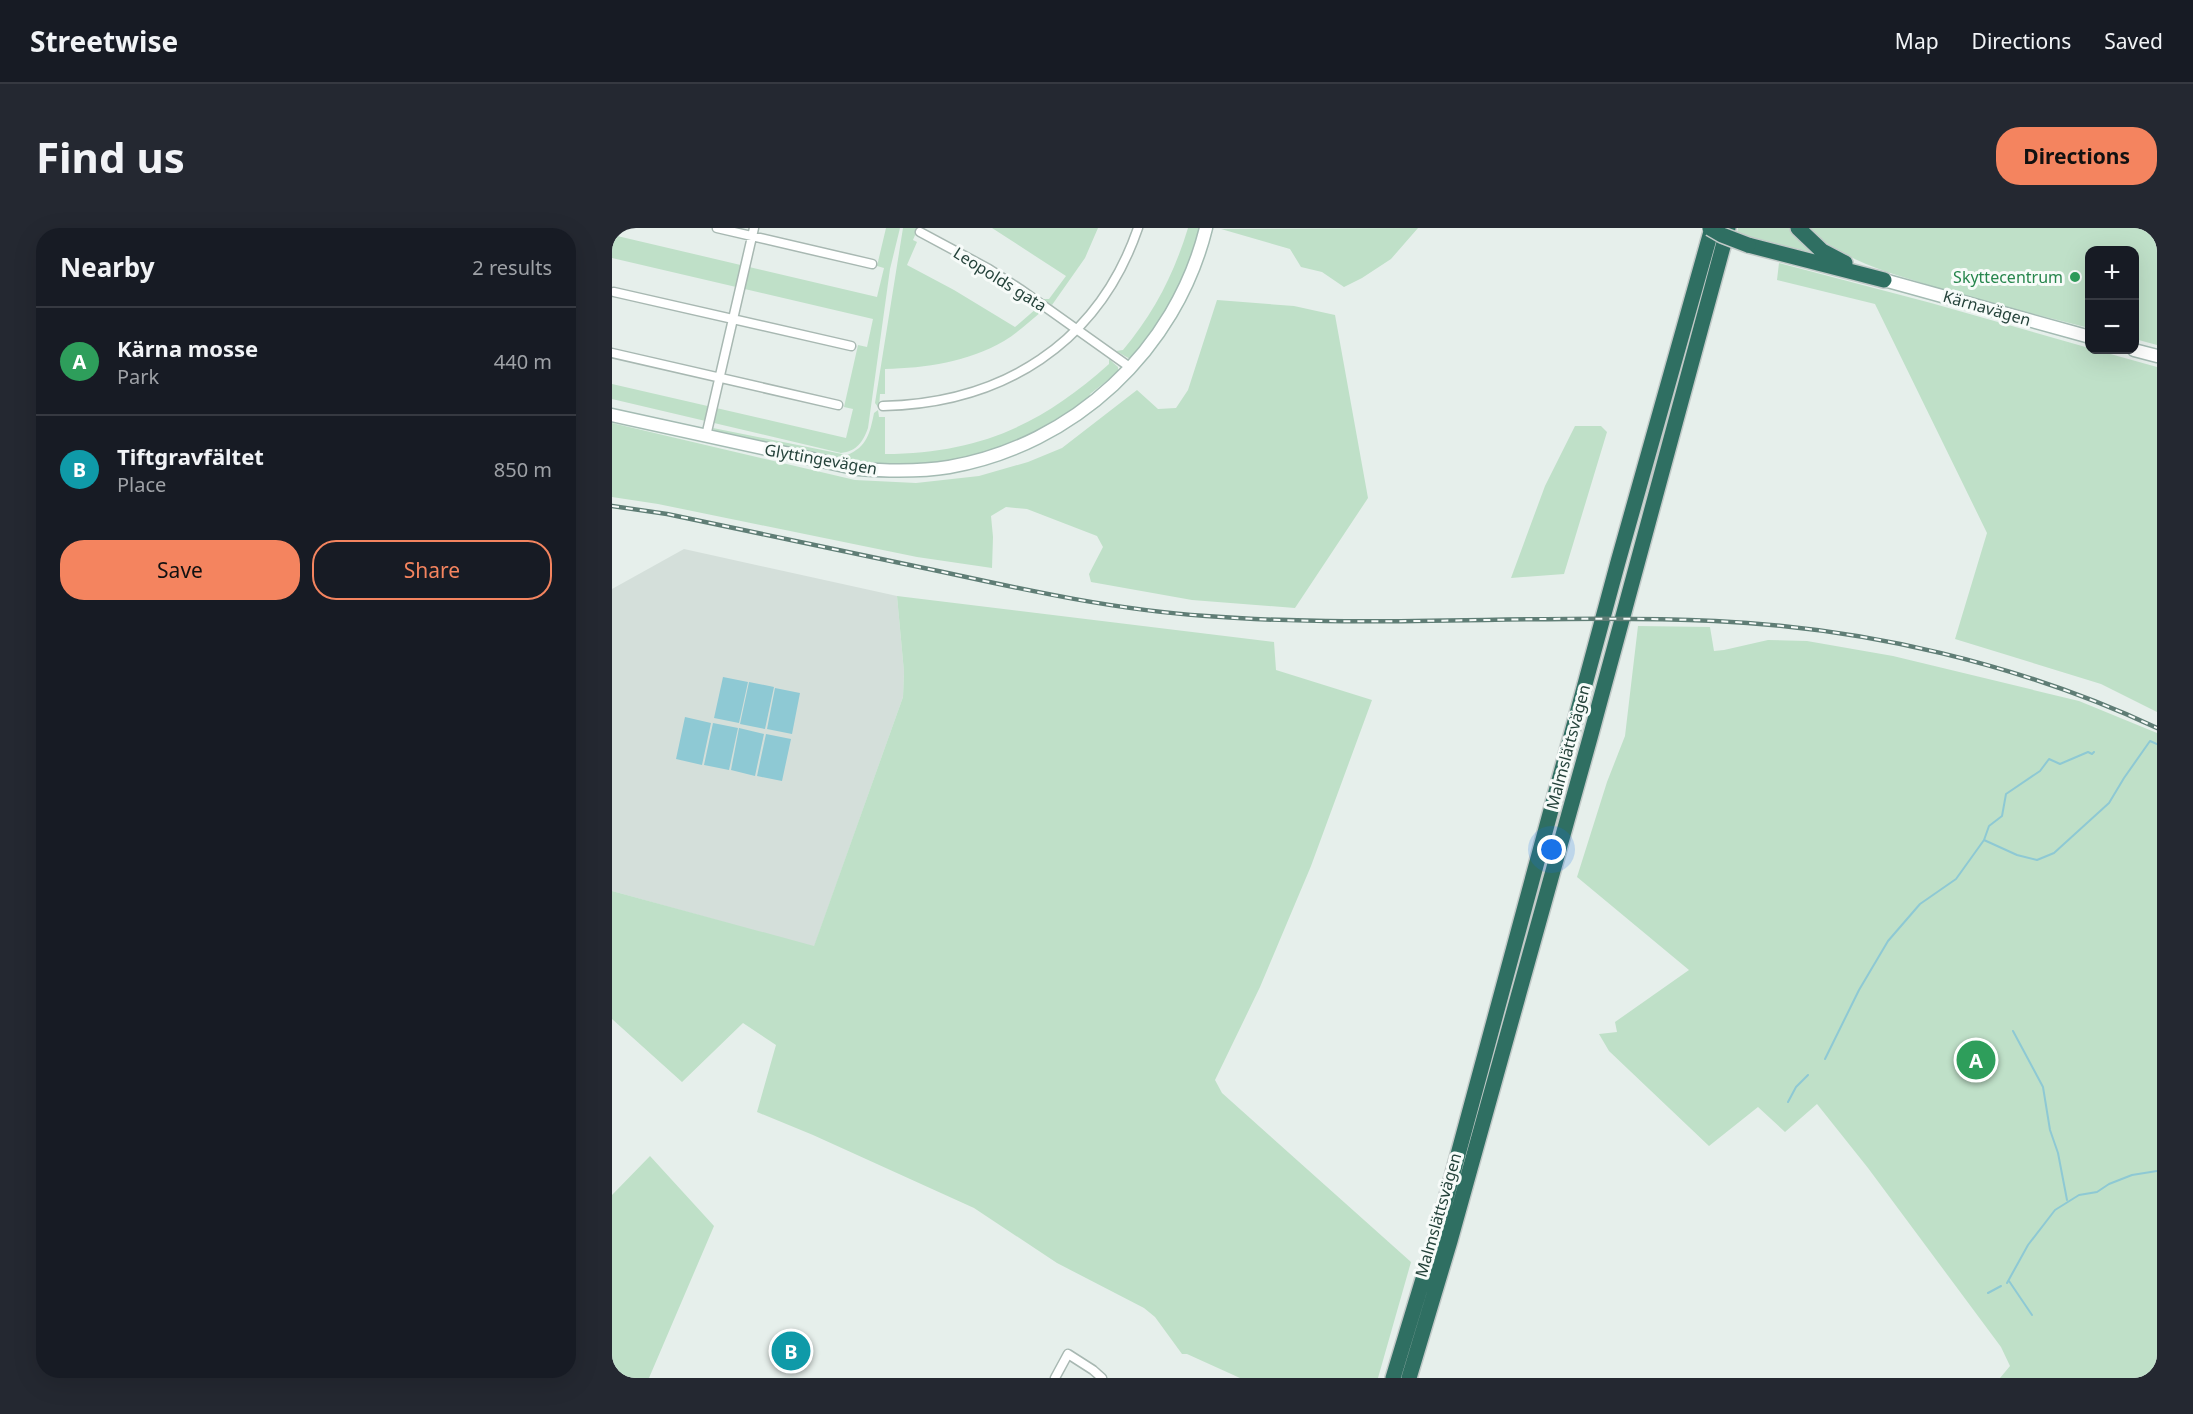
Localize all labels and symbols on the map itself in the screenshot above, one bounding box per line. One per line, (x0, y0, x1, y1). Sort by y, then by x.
street label: Leopolds gata (949, 242, 1051, 316)
place label: Skyttecentrum (1953, 266, 2063, 288)
marker: Skyttecentrum (2068, 270, 2082, 284)
street label: Kärnavägen (1941, 285, 2033, 331)
street label: Glyttingevägen (763, 438, 879, 480)
street label: Malmslättsvägen (1541, 682, 1595, 812)
your location (1537, 835, 1566, 864)
pin: A (1956, 1038, 1996, 1082)
street label: Malmslättsvägen (1410, 1150, 1466, 1280)
pin: B (772, 1328, 810, 1374)

